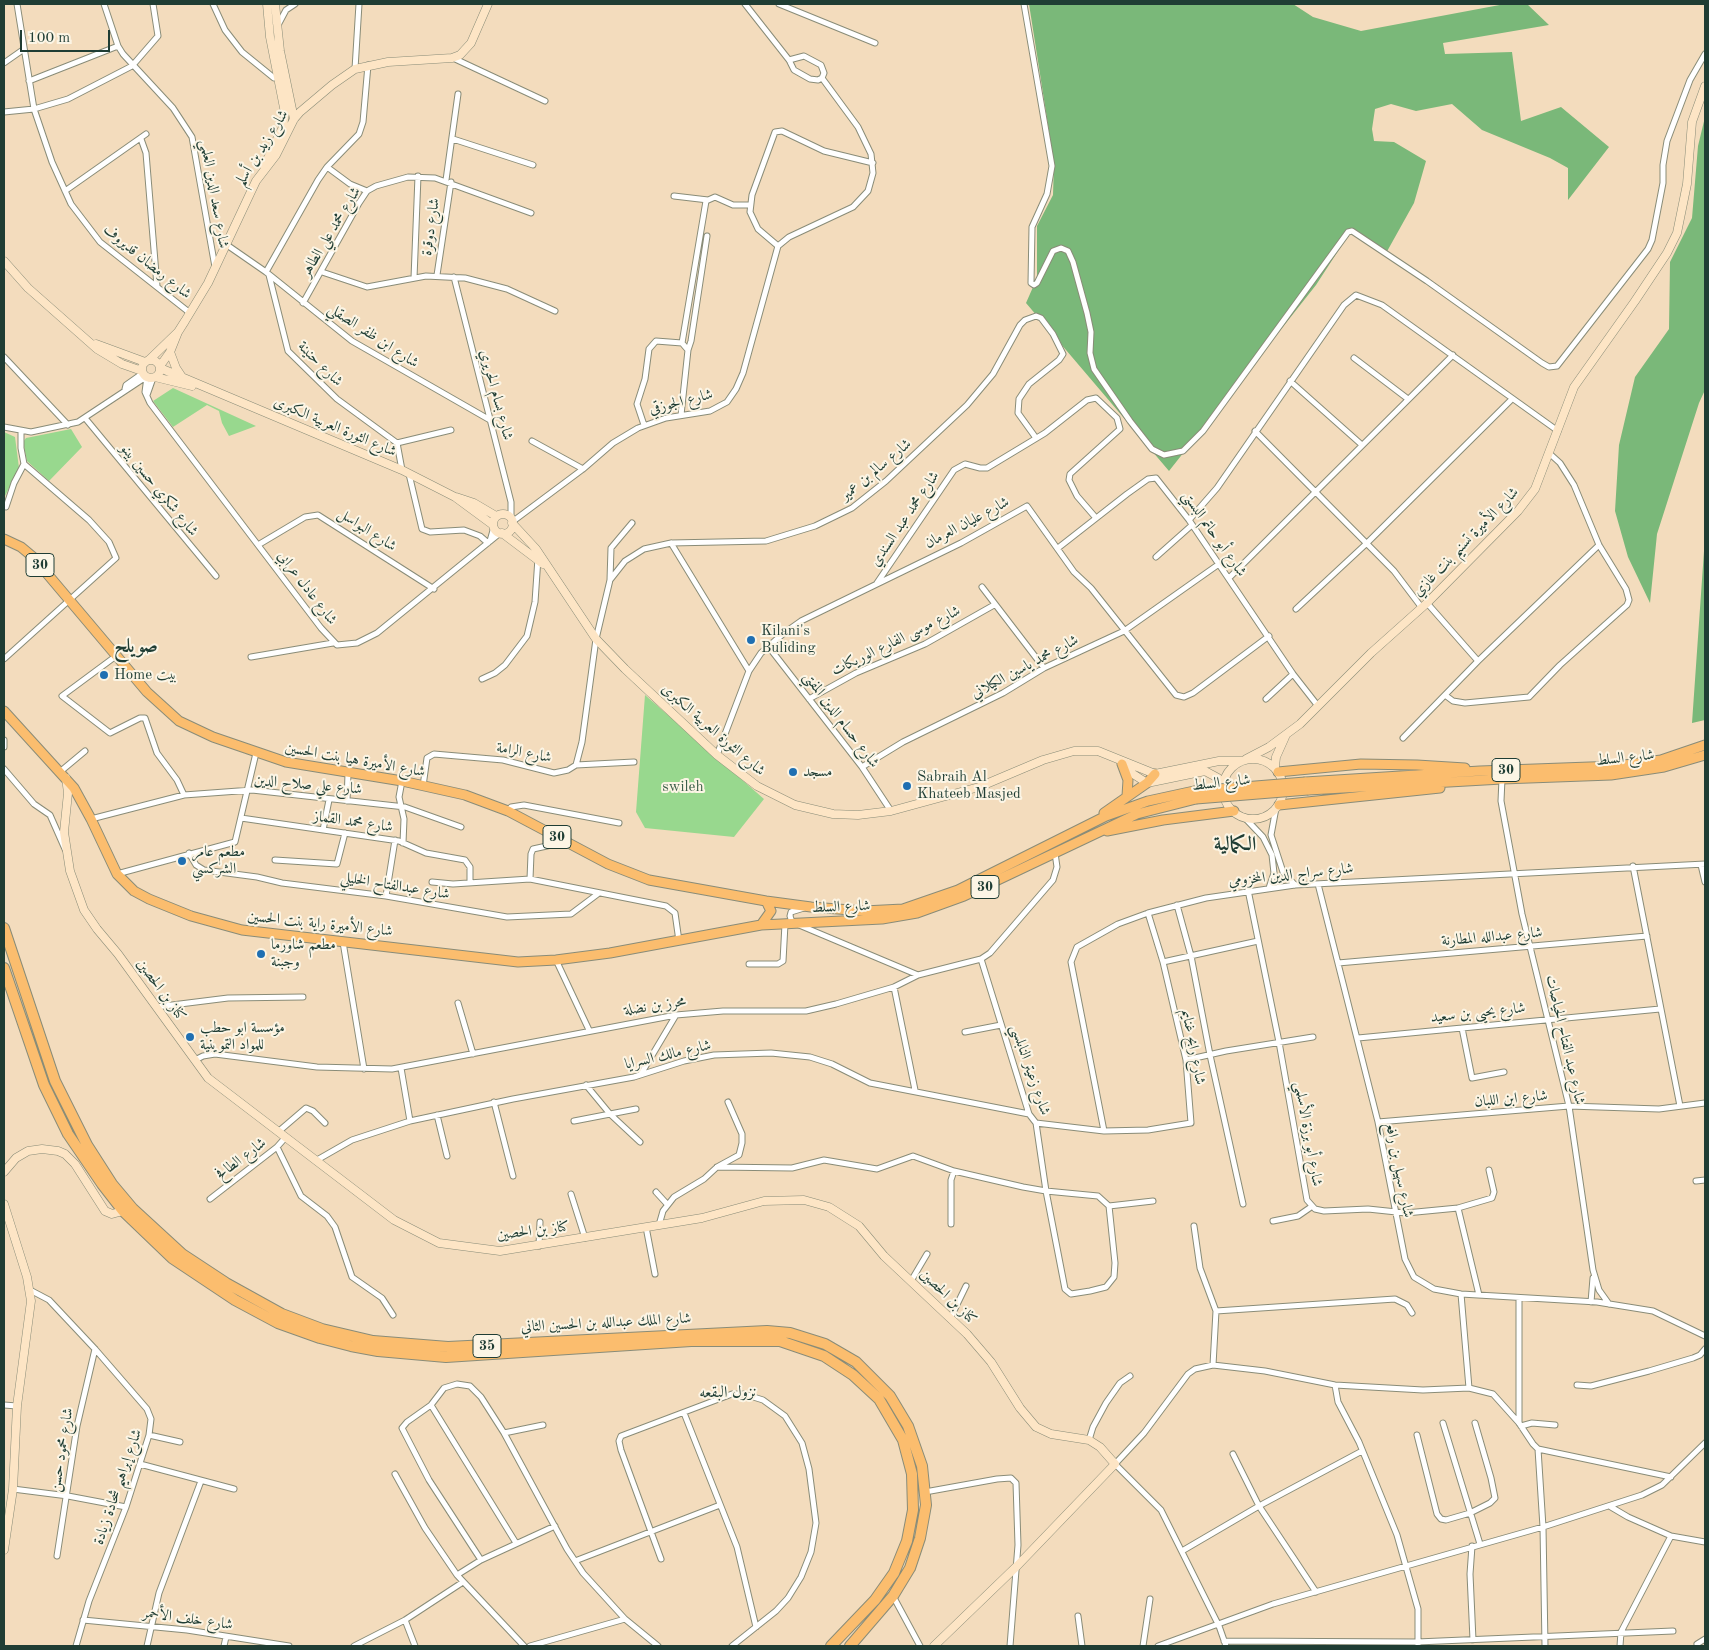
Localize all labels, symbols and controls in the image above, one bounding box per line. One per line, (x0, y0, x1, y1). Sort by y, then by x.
scale bar (22, 20, 112, 52)
text: 100 m (28, 31, 70, 46)
street label: شارع زيد بن أسلم (232, 107, 292, 189)
street label: شارع سعد الدين العلمي (196, 138, 232, 250)
street label: شارع محمد علي الطاهر (297, 184, 365, 280)
street label: شارع دوقرة (418, 197, 444, 257)
street label: شارع رمضان قديروف (99, 221, 195, 303)
street label: شارع ابن ظفر الصقلي (324, 300, 422, 372)
street label: شارع حنينة (294, 338, 346, 390)
street label: شارع بسام الحريري (475, 348, 517, 442)
street label: شارع الجوزقي (647, 385, 715, 419)
street label: شارع الثورة العربية الكبرى (271, 393, 399, 461)
street label: شارع سالم بن عمير (837, 435, 915, 505)
street label: شارع شكري حسين بينو (116, 440, 202, 540)
street label: شارع محمد عبد السندي (866, 468, 944, 570)
street label: شارع الأميرة تسنيم بنت غازي (1409, 484, 1523, 600)
street label: شارع أبو حاتم البستي (1178, 488, 1250, 580)
street label: شارع عليان العرمان (922, 493, 1012, 553)
street label: شارع البواسل (334, 504, 400, 556)
street label: شارع عادل عرابي (273, 547, 341, 629)
road number: 30 (26, 554, 54, 576)
street label: شارع موسى الفارع الوريكات (829, 602, 963, 680)
place label: Kilani's Buliding (761, 622, 816, 657)
street label: شارع محمد ياسين الكيلاني (968, 631, 1082, 703)
marker: Kilani's Buliding (745, 634, 757, 646)
district label: صويلح (114, 635, 158, 659)
place label: Home بيت (114, 666, 177, 684)
street label: شارع حسام الدين المفتي (799, 668, 883, 772)
marker: Home بيت (98, 669, 110, 681)
street label: شارع الثورة العربية الكبرى (657, 680, 769, 780)
street label: شارع الأميرة هيا بنت الحسين (283, 739, 427, 781)
street label: شارع الرامة (495, 739, 553, 767)
street label: شارع السلط (1595, 746, 1655, 770)
road number: 30 (1492, 758, 1520, 782)
place label: مسجد (803, 763, 832, 781)
marker: مسجد (787, 766, 799, 778)
place label: Sabraih Al Khateeb Masjed (917, 768, 1021, 803)
street label: شارع علي صلاح الدين (253, 771, 363, 799)
street label: شارع السلط (1191, 771, 1251, 795)
park label: swileh (662, 778, 704, 796)
marker: Sabraih Al Khateeb Masjed (901, 780, 913, 792)
street label: شارع محمد القماز (312, 807, 394, 837)
road number: 30 (543, 826, 571, 849)
district label: الكمالية (1214, 833, 1256, 857)
place label: مطعم عامر الشركسي (192, 843, 245, 878)
marker: مطعم عامر الشركسي (176, 855, 188, 867)
street label: شارع سراج الدين المخزومي (1228, 859, 1354, 891)
street label: شارع عبدالفتاح الخليلي (339, 868, 451, 904)
road number: 30 (971, 876, 999, 899)
street label: شارع السلط (811, 897, 871, 917)
street label: شارع الأميرة راية بنت الحسين (246, 907, 394, 941)
street label: شارع عبدالله المطارنة (1441, 924, 1543, 950)
place label: مطعم شاورما وجبنة (271, 936, 336, 971)
marker: مطعم شاورما وجبنة (255, 948, 267, 960)
street label: كناز بن الحصين (132, 955, 190, 1025)
street label: شارع عبد الفتاح الحياصات (1541, 973, 1589, 1107)
street label: محرز بن نضلة (623, 992, 687, 1020)
street label: شارع يحيى بن سعيد (1430, 999, 1526, 1027)
street label: شارع رابح غنايم (1177, 1008, 1209, 1086)
place label: مؤسسة ابو حطب للمواد التموينية (200, 1019, 285, 1054)
street label: شارع زعيتر النابلسي (1006, 1022, 1054, 1118)
marker: مؤسسة ابو حطب للمواد التموينية (184, 1031, 196, 1043)
street label: شارع مالك السرايا (623, 1036, 713, 1074)
street label: شارع أبو برزة الأسلمي (1290, 1080, 1326, 1188)
street label: شارع ابن اللبان (1474, 1087, 1548, 1111)
street label: شارع سهيل بن رافع (1381, 1121, 1417, 1219)
street label: شارع الطافح (212, 1134, 270, 1184)
street label: كناز بن الحصين (496, 1218, 570, 1244)
street label: كناز بن الحصين (916, 1265, 980, 1329)
street label: شارع الملك عبدالله بن الحسين الثاني (520, 1310, 692, 1336)
road number: 35 (473, 1334, 501, 1358)
district label: نزول البقعه (699, 1383, 757, 1403)
street label: شارع محمود حسن (46, 1407, 78, 1493)
street label: شارع إبراهيم شحادة زيادة (90, 1427, 146, 1547)
street label: شارع خلف الأحمر (142, 1604, 234, 1634)

